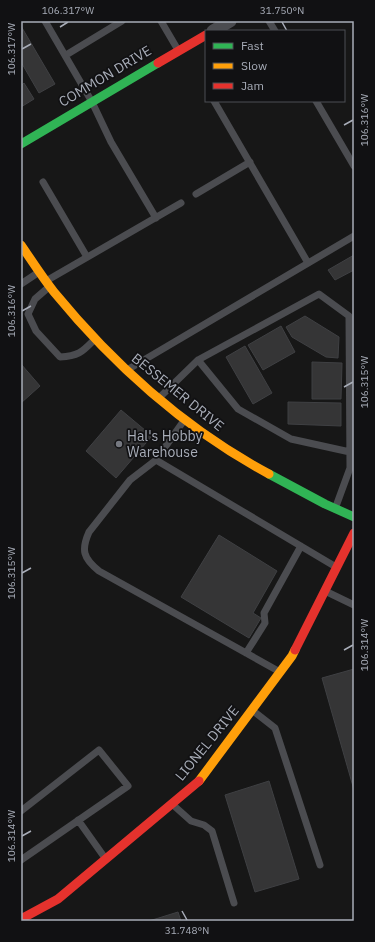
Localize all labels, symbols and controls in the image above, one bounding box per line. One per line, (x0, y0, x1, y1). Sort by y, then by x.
text: 106.317°W (42, 4, 94, 17)
text: 31.750°N (260, 4, 304, 17)
text: 106.317°W (5, 23, 18, 75)
legend (205, 30, 345, 102)
text: Fast (241, 38, 264, 53)
street label: COMMON DRIVE (55, 41, 155, 111)
text: Slow (241, 58, 267, 73)
text: Jam (241, 78, 264, 93)
text: 106.316°W (358, 94, 371, 146)
text: 106.316°W (5, 285, 18, 337)
street label: BESSEMER DRIVE (128, 349, 228, 435)
text: 106.315°W (358, 356, 371, 408)
place label: Hal's Hobby Warehouse (127, 427, 203, 461)
marker: Hal's Hobby Warehouse (114, 439, 124, 449)
text: 106.315°W (5, 547, 18, 599)
text: 106.314°W (358, 619, 371, 671)
street label: LIONEL DRIVE (171, 702, 243, 784)
text: 106.314°W (5, 810, 18, 862)
text: 31.748°N (165, 924, 209, 937)

